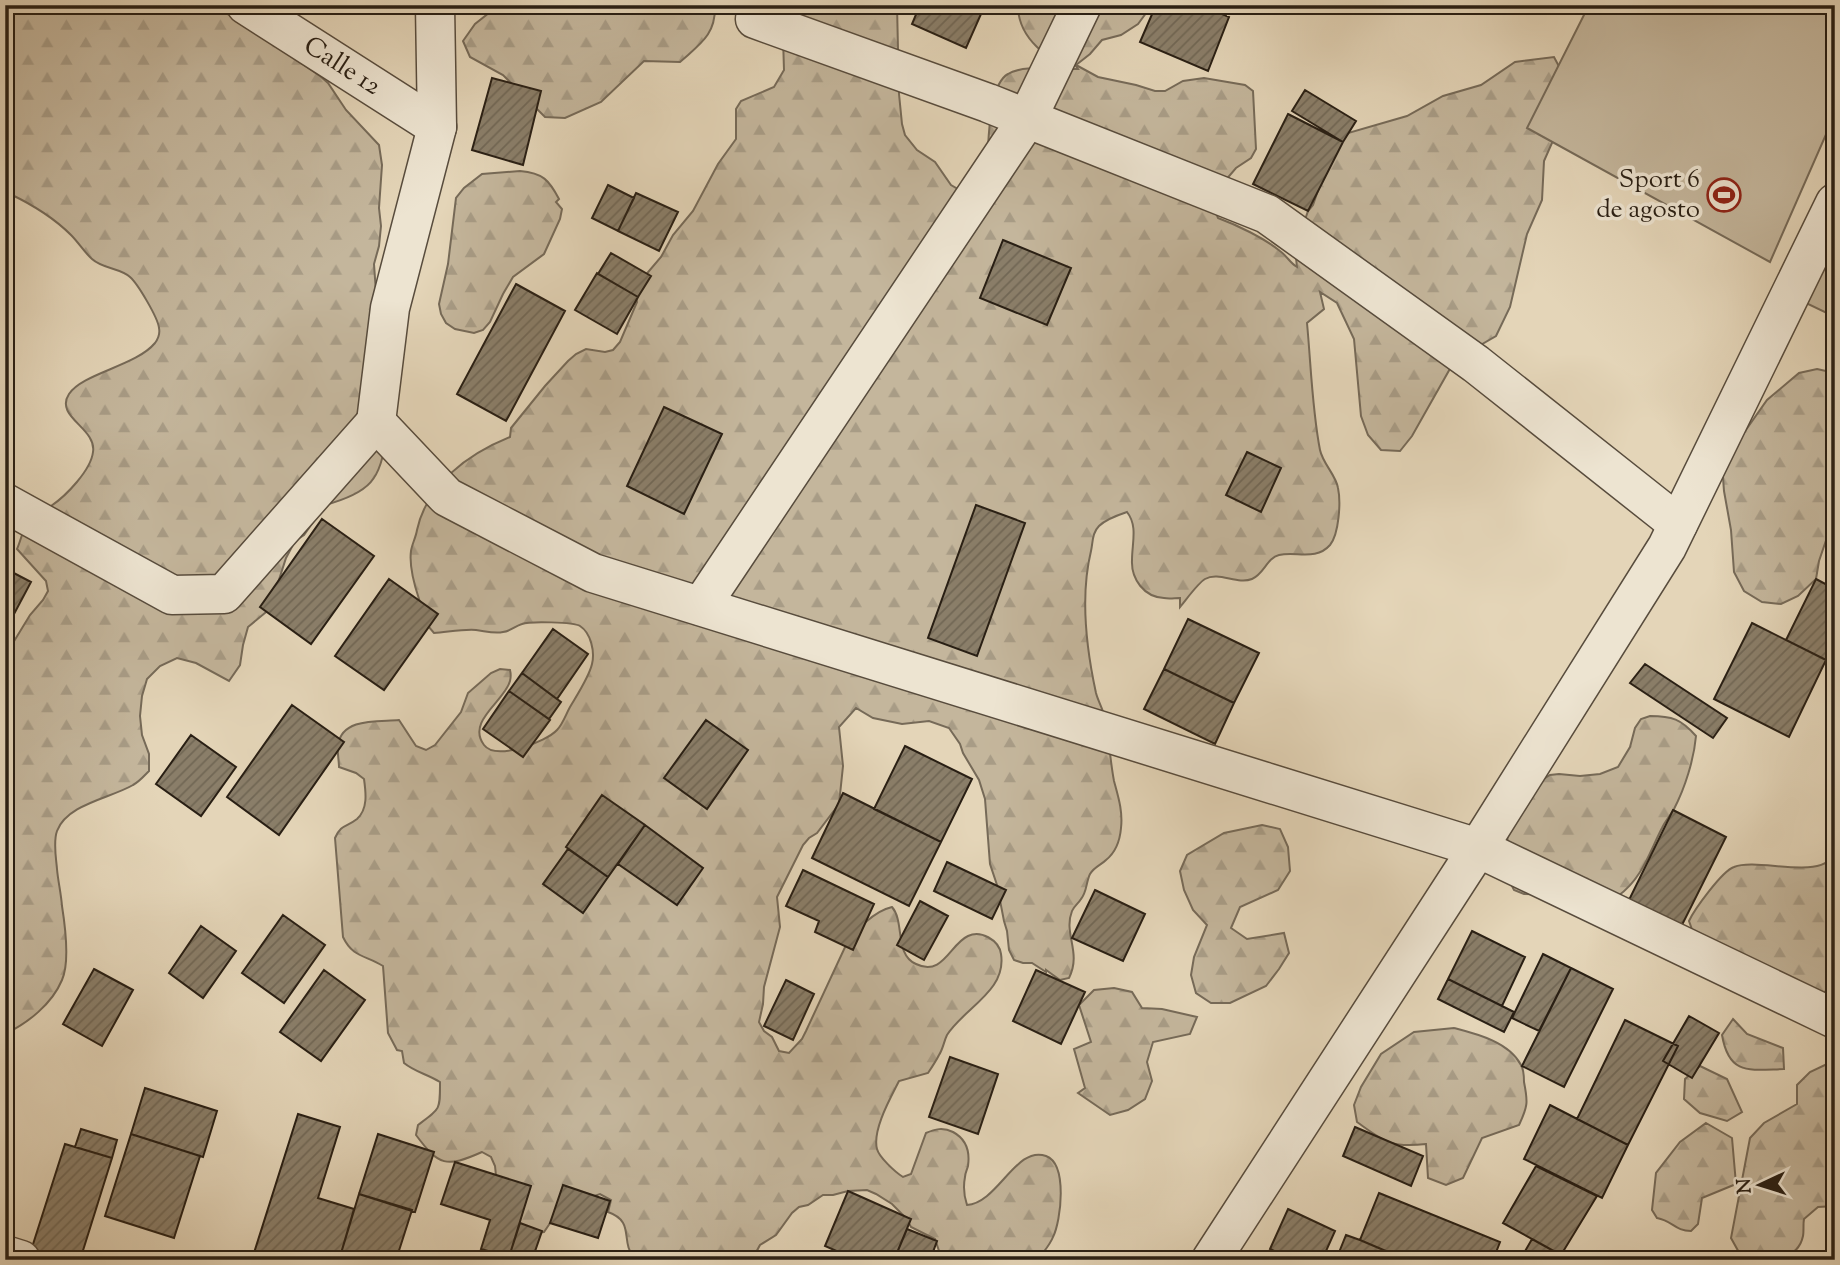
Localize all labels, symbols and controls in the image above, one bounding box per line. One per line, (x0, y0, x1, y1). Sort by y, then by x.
street label: Calle 12 (296, 28, 388, 105)
place label: Sport 6 de agosto (1596, 162, 1700, 229)
sports icon: Sport 6 de agosto (1705, 176, 1743, 214)
north arrow (1724, 1150, 1794, 1220)
text: N (1732, 1178, 1760, 1195)

